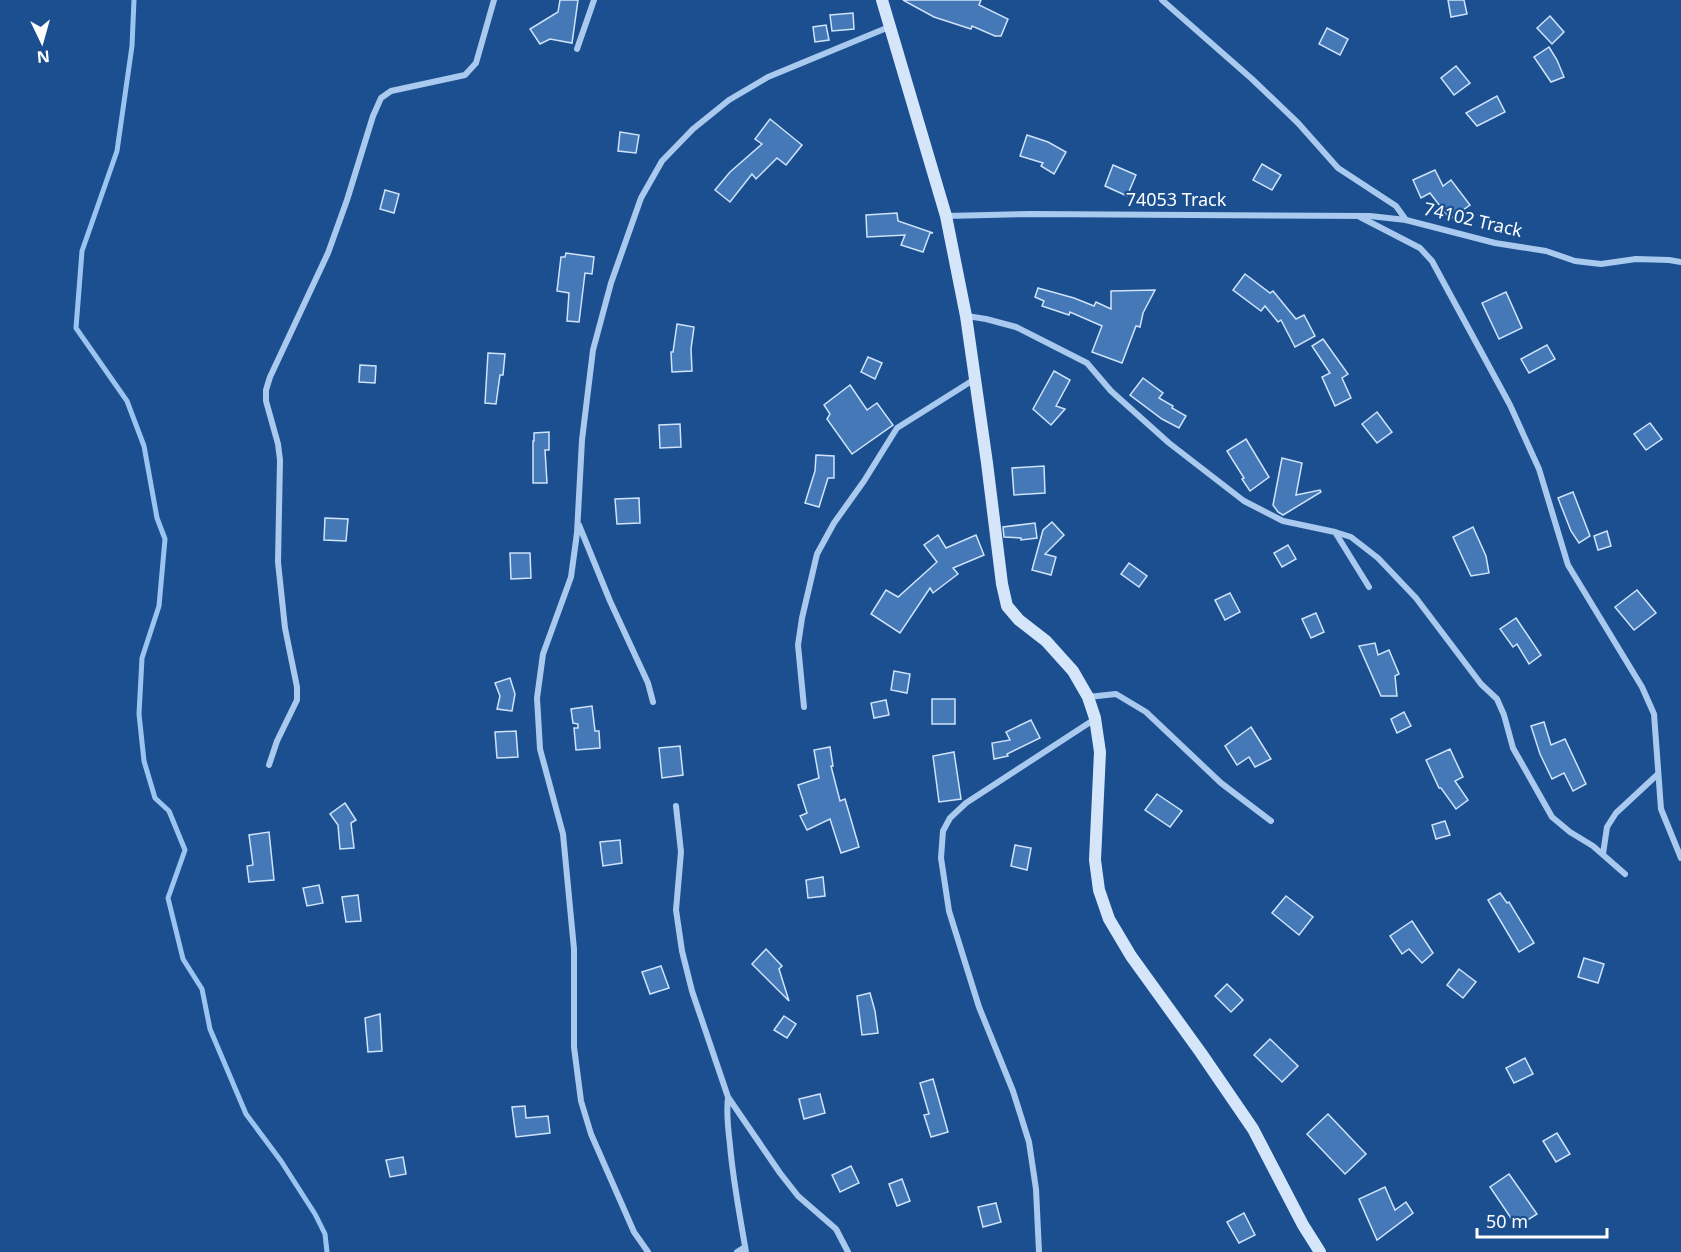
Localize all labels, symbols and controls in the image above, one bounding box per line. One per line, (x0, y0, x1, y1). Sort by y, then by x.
north arrow (12, 12, 72, 72)
text: N (36, 45, 51, 68)
street label: 74053 Track (1126, 187, 1227, 211)
street label: 74102 Track (1421, 196, 1525, 242)
scale bar (1477, 1201, 1608, 1239)
text: 50 m (1486, 1209, 1528, 1233)

